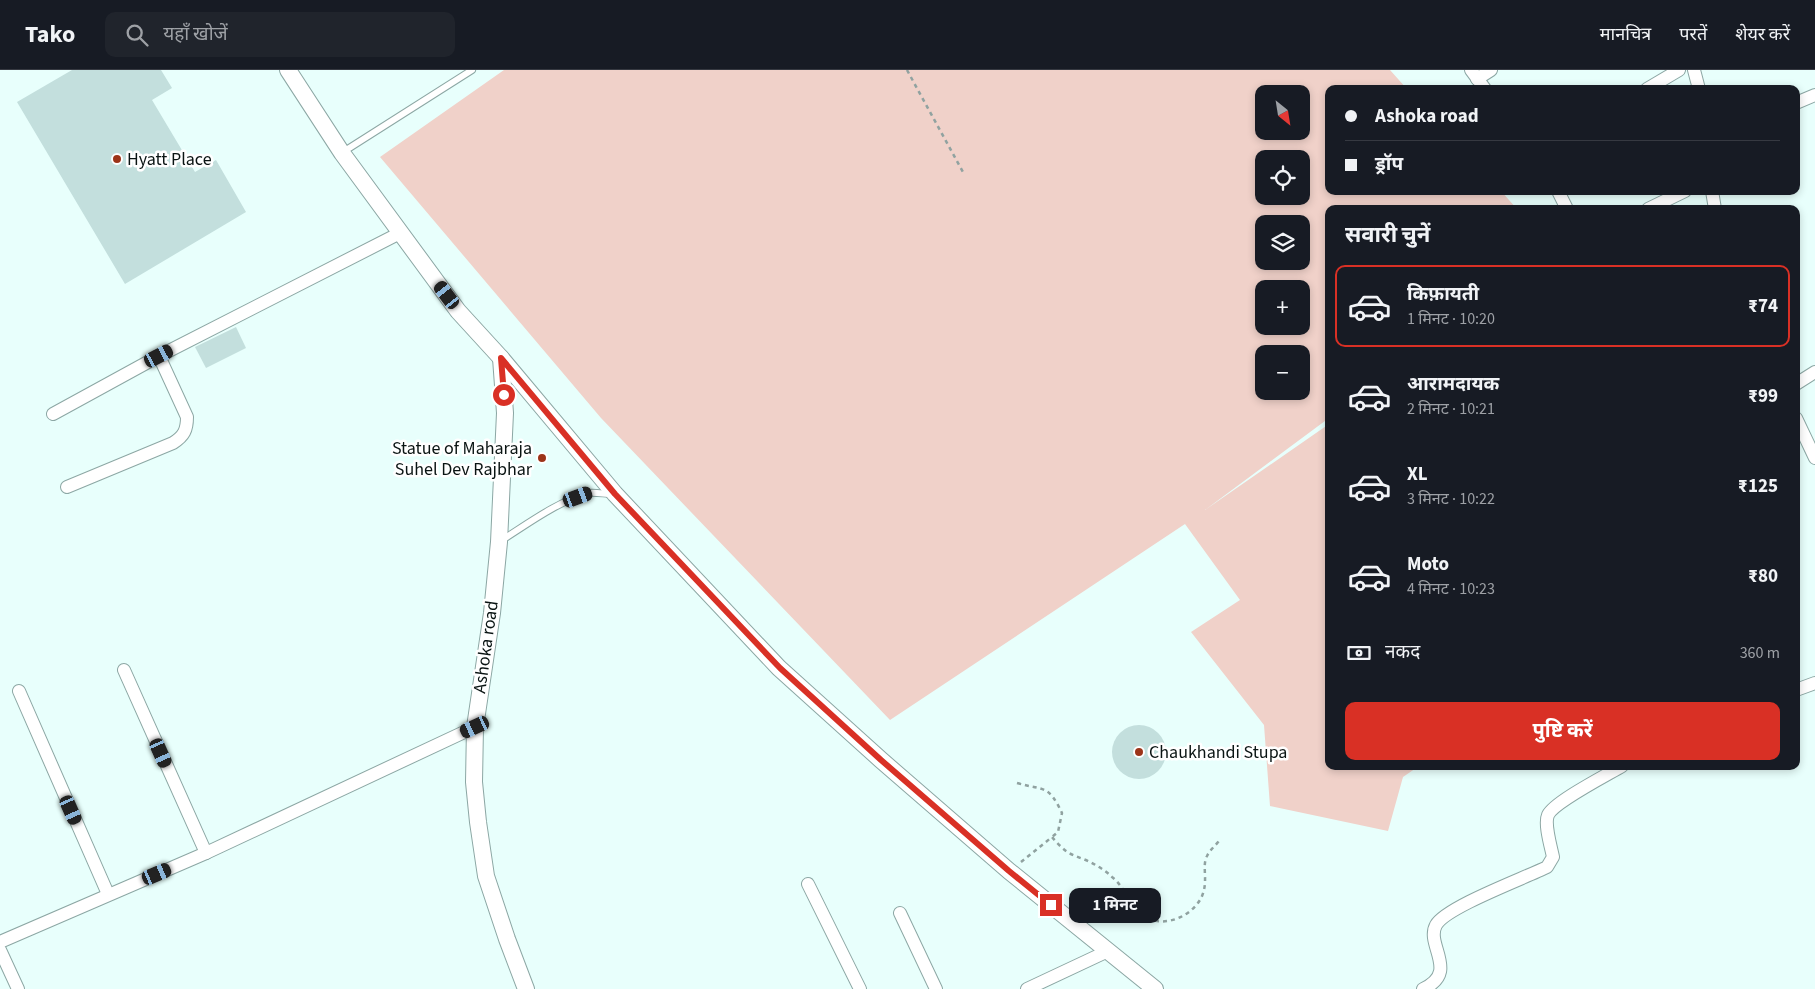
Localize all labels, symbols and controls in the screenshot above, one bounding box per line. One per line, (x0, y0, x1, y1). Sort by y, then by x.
search box (105, 12, 455, 57)
text: Tako (25, 17, 75, 52)
icon: search (123, 21, 151, 49)
text: यहाँ खोजें (163, 21, 228, 48)
text: मानचित्र (1600, 22, 1651, 47)
text: परतें (1679, 22, 1707, 47)
text: शेयर करें (1735, 22, 1790, 47)
north arrow (1255, 85, 1310, 140)
map controls (1255, 85, 1310, 400)
text: Ashoka road (1375, 103, 1479, 130)
place label: Hyatt Place (127, 147, 212, 172)
button: locate (1255, 150, 1310, 205)
text: ड्रॉप (1375, 151, 1403, 178)
marker: Hyatt Place (111, 153, 123, 165)
button: layers (1255, 215, 1310, 270)
text: सवारी चुनें (1345, 219, 1430, 251)
car (431, 279, 462, 311)
button: + (1255, 280, 1310, 335)
text: किफ़ायती (1407, 281, 1479, 308)
icon: car (1347, 284, 1392, 329)
text: ₹74 (1748, 293, 1778, 320)
text: 1 मिनट · 10:20 (1407, 308, 1495, 330)
car (142, 343, 175, 369)
button: − (1255, 345, 1310, 400)
text: आरामदायक (1407, 371, 1499, 398)
icon: car (1347, 374, 1392, 419)
text: ₹99 (1748, 383, 1778, 410)
route start (493, 384, 515, 406)
text: 2 मिनट · 10:21 (1407, 398, 1495, 420)
place label: Statue of Maharaja Suhel Dev Rajbhar (392, 436, 533, 482)
marker: Statue of Maharaja Suhel Dev Rajbhar (536, 452, 548, 464)
text: XL (1407, 461, 1428, 488)
icon: car (1347, 464, 1392, 509)
text: ₹125 (1738, 473, 1778, 500)
car (561, 485, 594, 509)
text: 3 मिनट · 10:22 (1407, 488, 1495, 510)
text: Moto (1407, 551, 1449, 578)
icon: car (1347, 554, 1392, 599)
text: ₹80 (1748, 563, 1778, 590)
text: 4 मिनट · 10:23 (1407, 578, 1495, 600)
street label: Ashoka road (467, 599, 505, 695)
icon: cash (1345, 639, 1373, 667)
text: नकद (1385, 639, 1420, 666)
text: 360 m (1740, 642, 1780, 664)
button: पुष्टि करें (1345, 702, 1780, 760)
car (458, 714, 491, 740)
car (148, 736, 173, 770)
place label: Chaukhandi Stupa (1149, 740, 1287, 765)
marker: Chaukhandi Stupa (1133, 746, 1145, 758)
car (58, 793, 83, 827)
car (140, 861, 173, 887)
callout: 1 मिनट (1068, 888, 1161, 922)
route end (1040, 894, 1062, 916)
text: 1 मिनट (1092, 894, 1138, 916)

